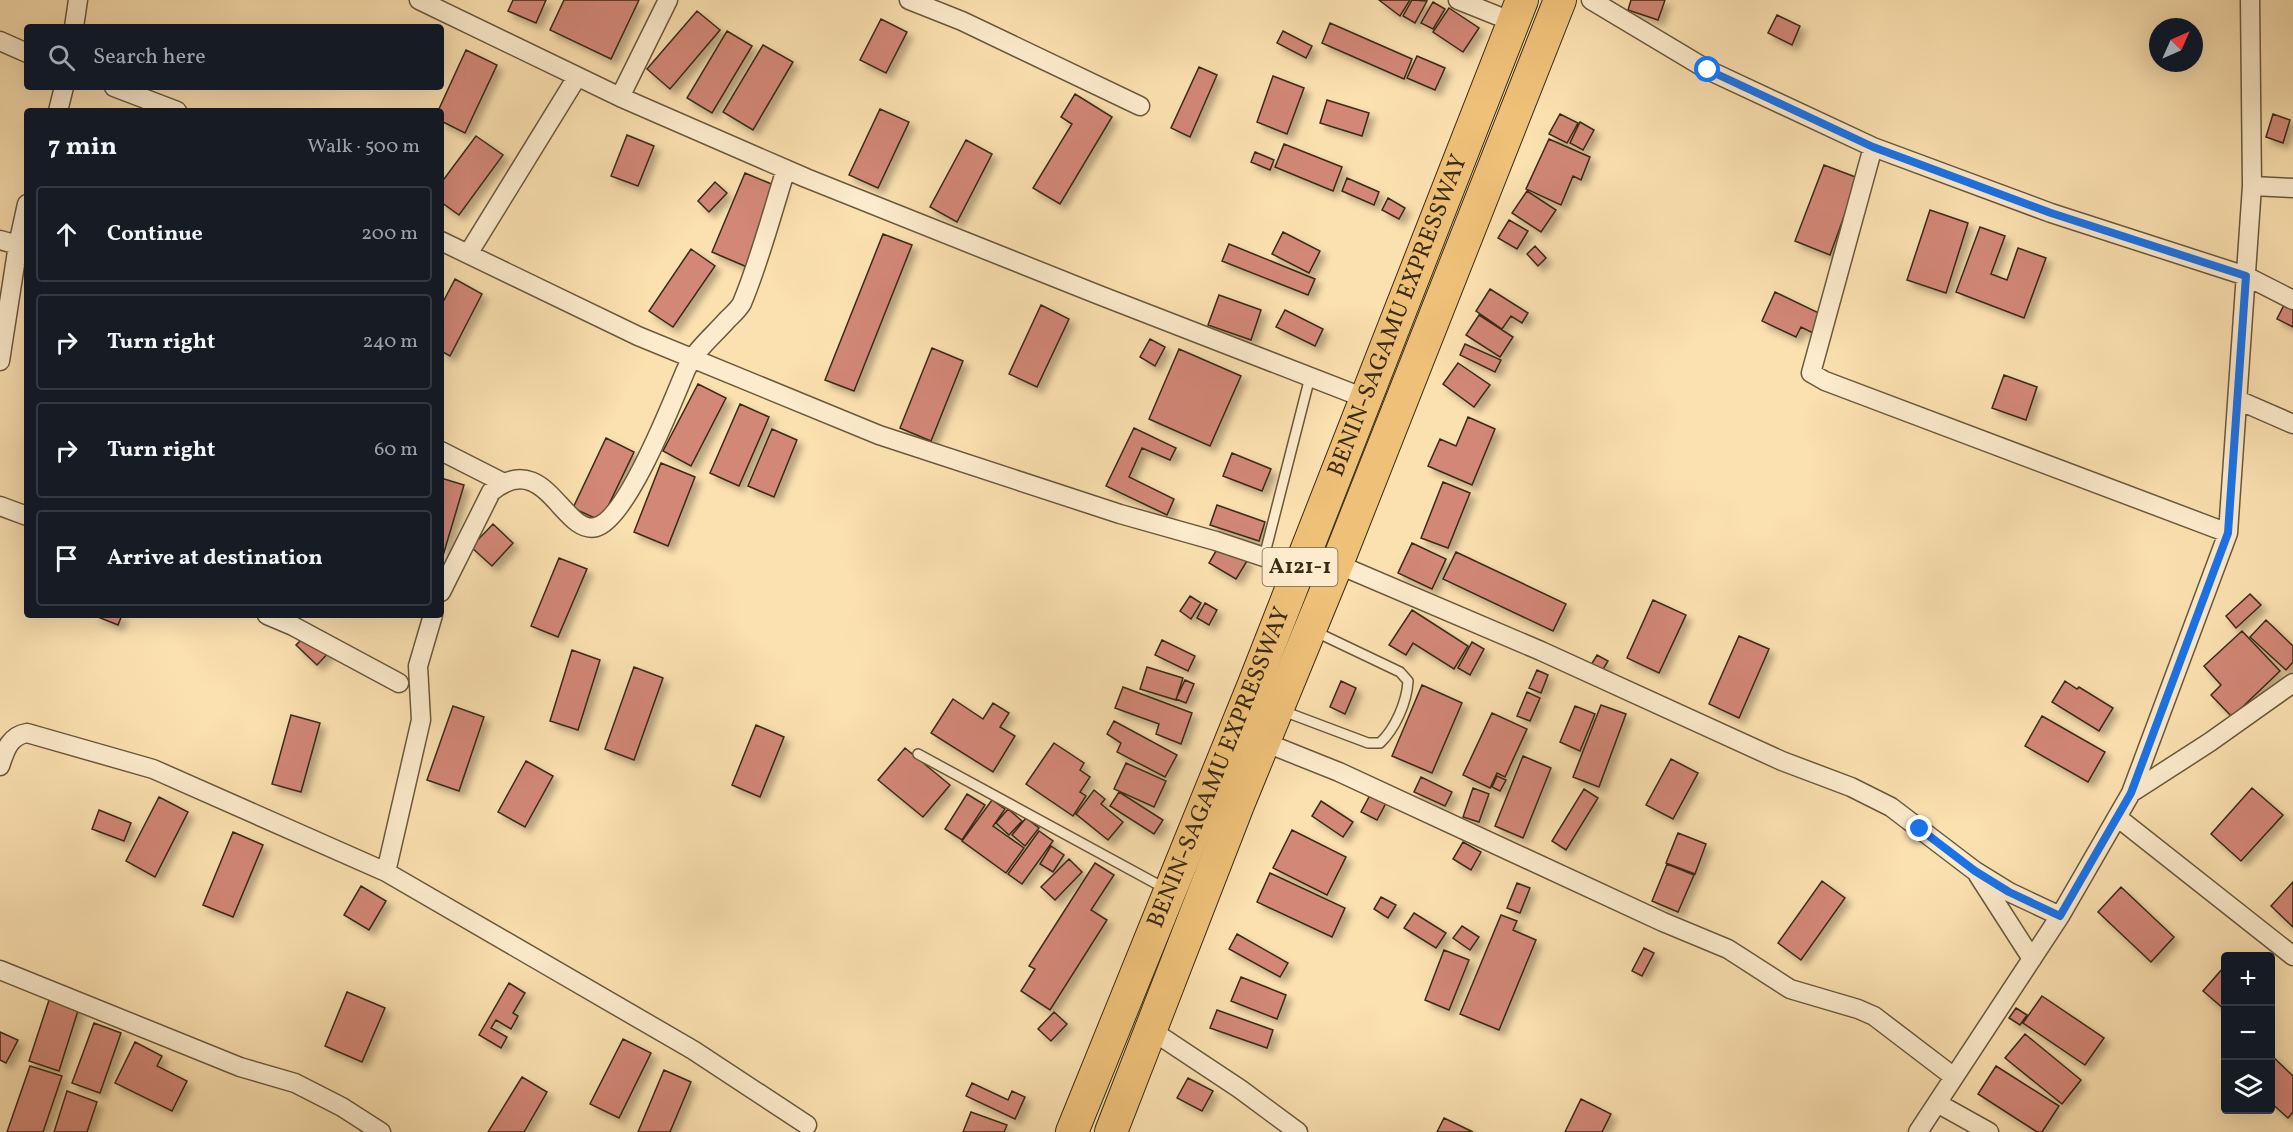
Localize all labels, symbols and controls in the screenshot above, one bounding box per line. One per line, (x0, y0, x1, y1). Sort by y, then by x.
north arrow (2149, 18, 2203, 72)
search box (24, 24, 444, 90)
icon: search (45, 41, 78, 74)
text: Search here (93, 42, 206, 73)
route start (1694, 56, 1720, 82)
text: 7 min (48, 129, 117, 165)
text: Walk · 500 m (307, 133, 420, 161)
street label: BENIN-SAGAMU EXPRESSWAY (1320, 150, 1477, 482)
icon: ahead (50, 218, 83, 251)
text: Continue (107, 219, 203, 250)
text: 200 m (361, 220, 418, 248)
icon: right (50, 326, 83, 359)
text: Turn right (107, 327, 215, 358)
text: 240 m (363, 328, 418, 356)
icon: right (50, 434, 83, 467)
text: Turn right (107, 435, 215, 466)
text: 60 m (374, 436, 418, 464)
icon: arrive (50, 542, 83, 575)
text: Arrive at destination (107, 543, 323, 574)
road number: A121-1 (1262, 548, 1338, 586)
street label: BENIN-SAGAMU EXPRESSWAY (1140, 602, 1299, 933)
route end (1906, 815, 1932, 841)
map controls (2221, 952, 2275, 1114)
button: + (2221, 952, 2275, 1006)
button: − (2221, 1006, 2275, 1060)
button: layers (2221, 1060, 2275, 1114)

